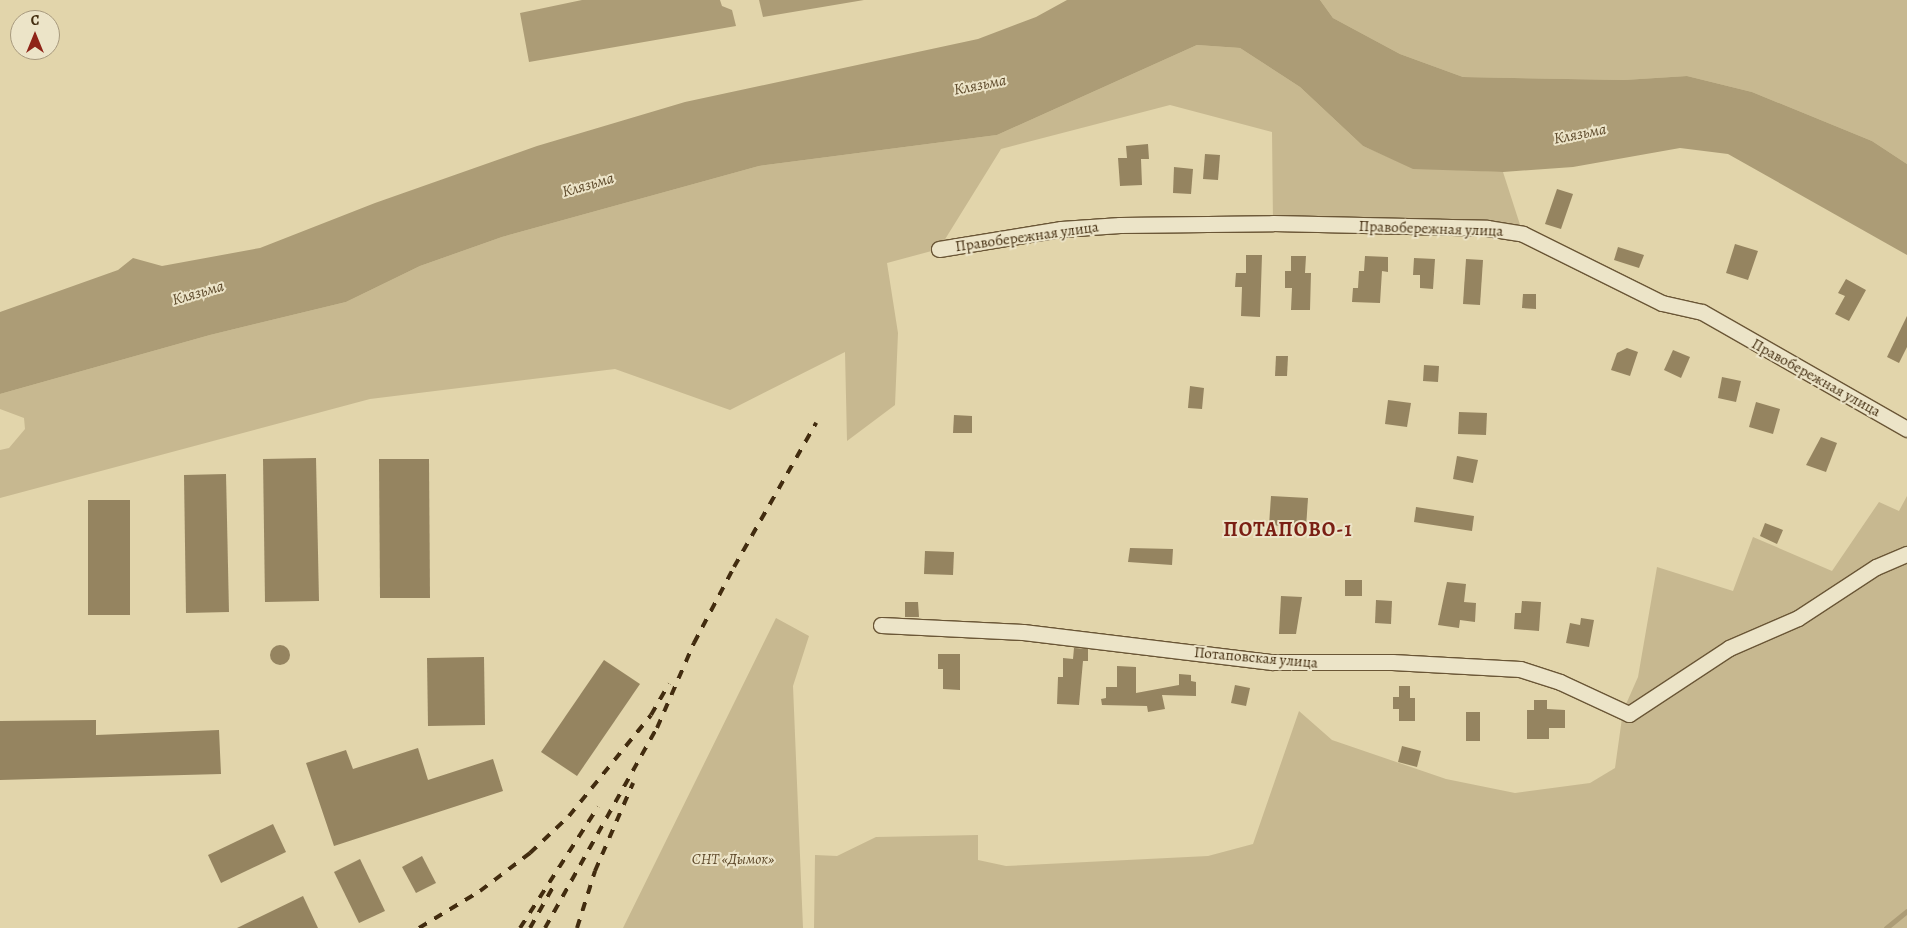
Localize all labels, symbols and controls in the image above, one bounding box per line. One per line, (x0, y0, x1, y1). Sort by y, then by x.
north arrow (10, 10, 60, 60)
text: С (31, 11, 39, 30)
water label: Клязьма (952, 71, 1008, 99)
water label: Клязьма (1552, 120, 1608, 148)
water label: Клязьма (560, 168, 616, 202)
street label: Правобережная улица (1358, 217, 1504, 241)
street label: Правобережная улица (954, 218, 1100, 256)
water label: Клязьма (170, 276, 226, 310)
street label: Правобережная улица (1748, 335, 1884, 421)
district label: ПОТАПОВО-1 (1222, 517, 1354, 541)
street label: Потаповская улица (1193, 644, 1319, 672)
park label: СНТ «Дымок» (692, 851, 774, 869)

